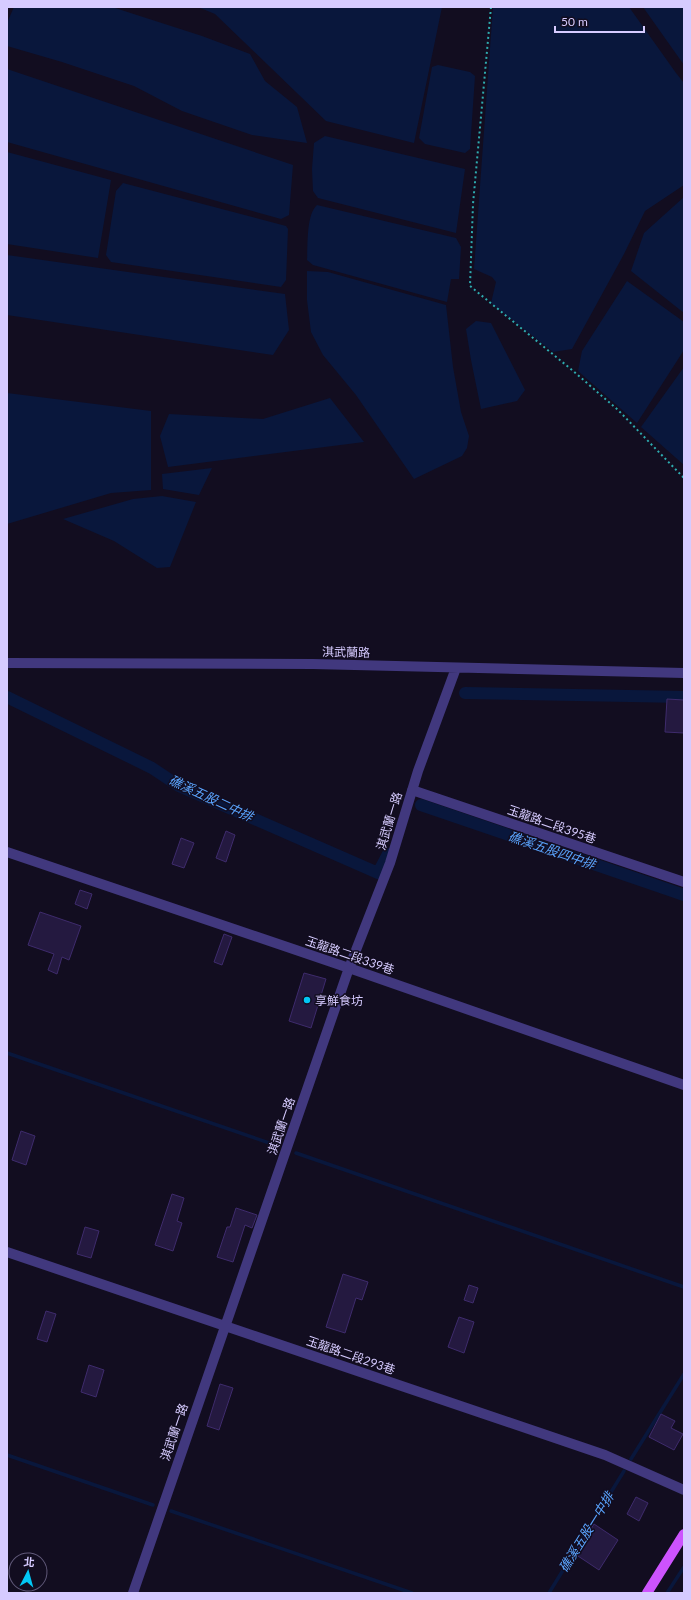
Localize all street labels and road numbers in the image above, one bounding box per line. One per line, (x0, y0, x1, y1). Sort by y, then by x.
street label: 淇武蘭路 (322, 644, 370, 660)
street label: 淇武蘭一路 (373, 790, 405, 852)
street label: 玉龍路二段395巷 (506, 802, 598, 846)
street label: 玉龍路二段339巷 (304, 933, 396, 977)
street label: 淇武蘭一路 (264, 1095, 298, 1157)
street label: 玉龍路二段293巷 (305, 1333, 397, 1377)
street label: 淇武蘭一路 (157, 1401, 191, 1463)

